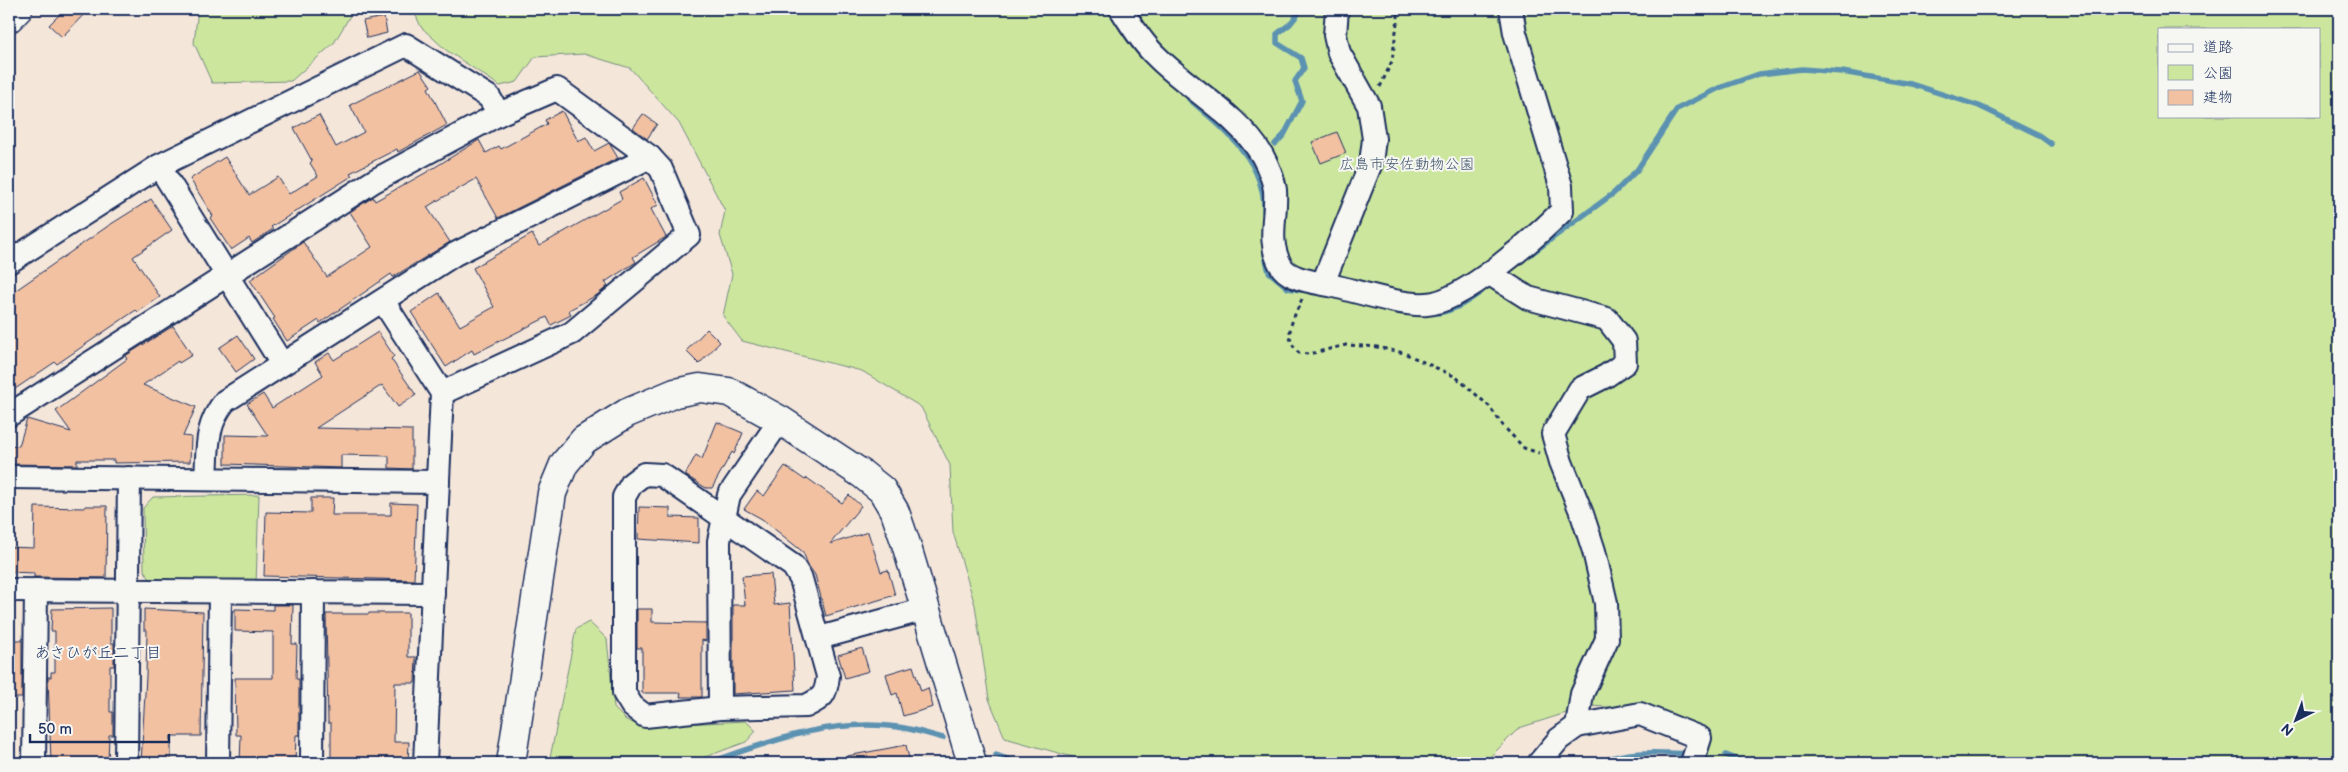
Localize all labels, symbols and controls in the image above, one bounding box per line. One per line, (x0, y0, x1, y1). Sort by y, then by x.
legend (2158, 28, 2320, 118)
text: 道路 (2203, 38, 2233, 57)
text: 公園 (2203, 64, 2233, 83)
text: 建物 (2203, 88, 2233, 107)
park label: 広島市安佐動物公園 (1339, 155, 1475, 174)
district label: あさひが丘二丁目 (34, 644, 162, 663)
north arrow (2270, 694, 2320, 744)
scale bar (30, 712, 169, 744)
text: N (2278, 719, 2297, 739)
text: 50 m (38, 720, 72, 739)

